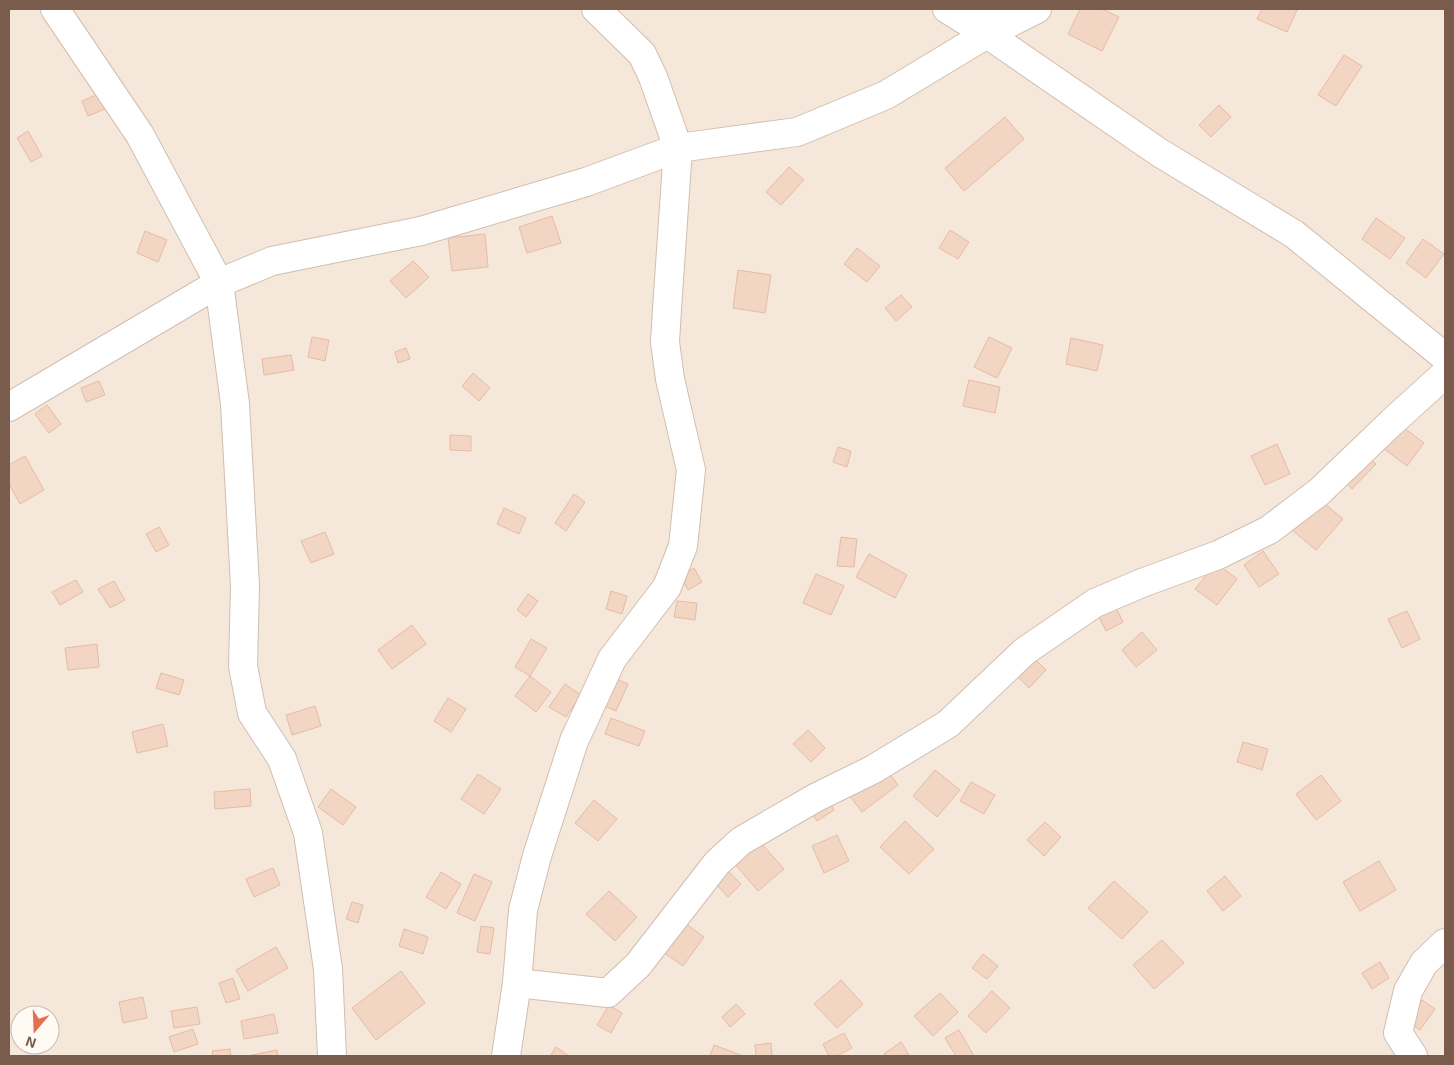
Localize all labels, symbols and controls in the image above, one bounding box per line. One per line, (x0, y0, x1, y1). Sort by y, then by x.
north arrow (10, 1005, 60, 1055)
text: N (23, 1033, 38, 1052)

